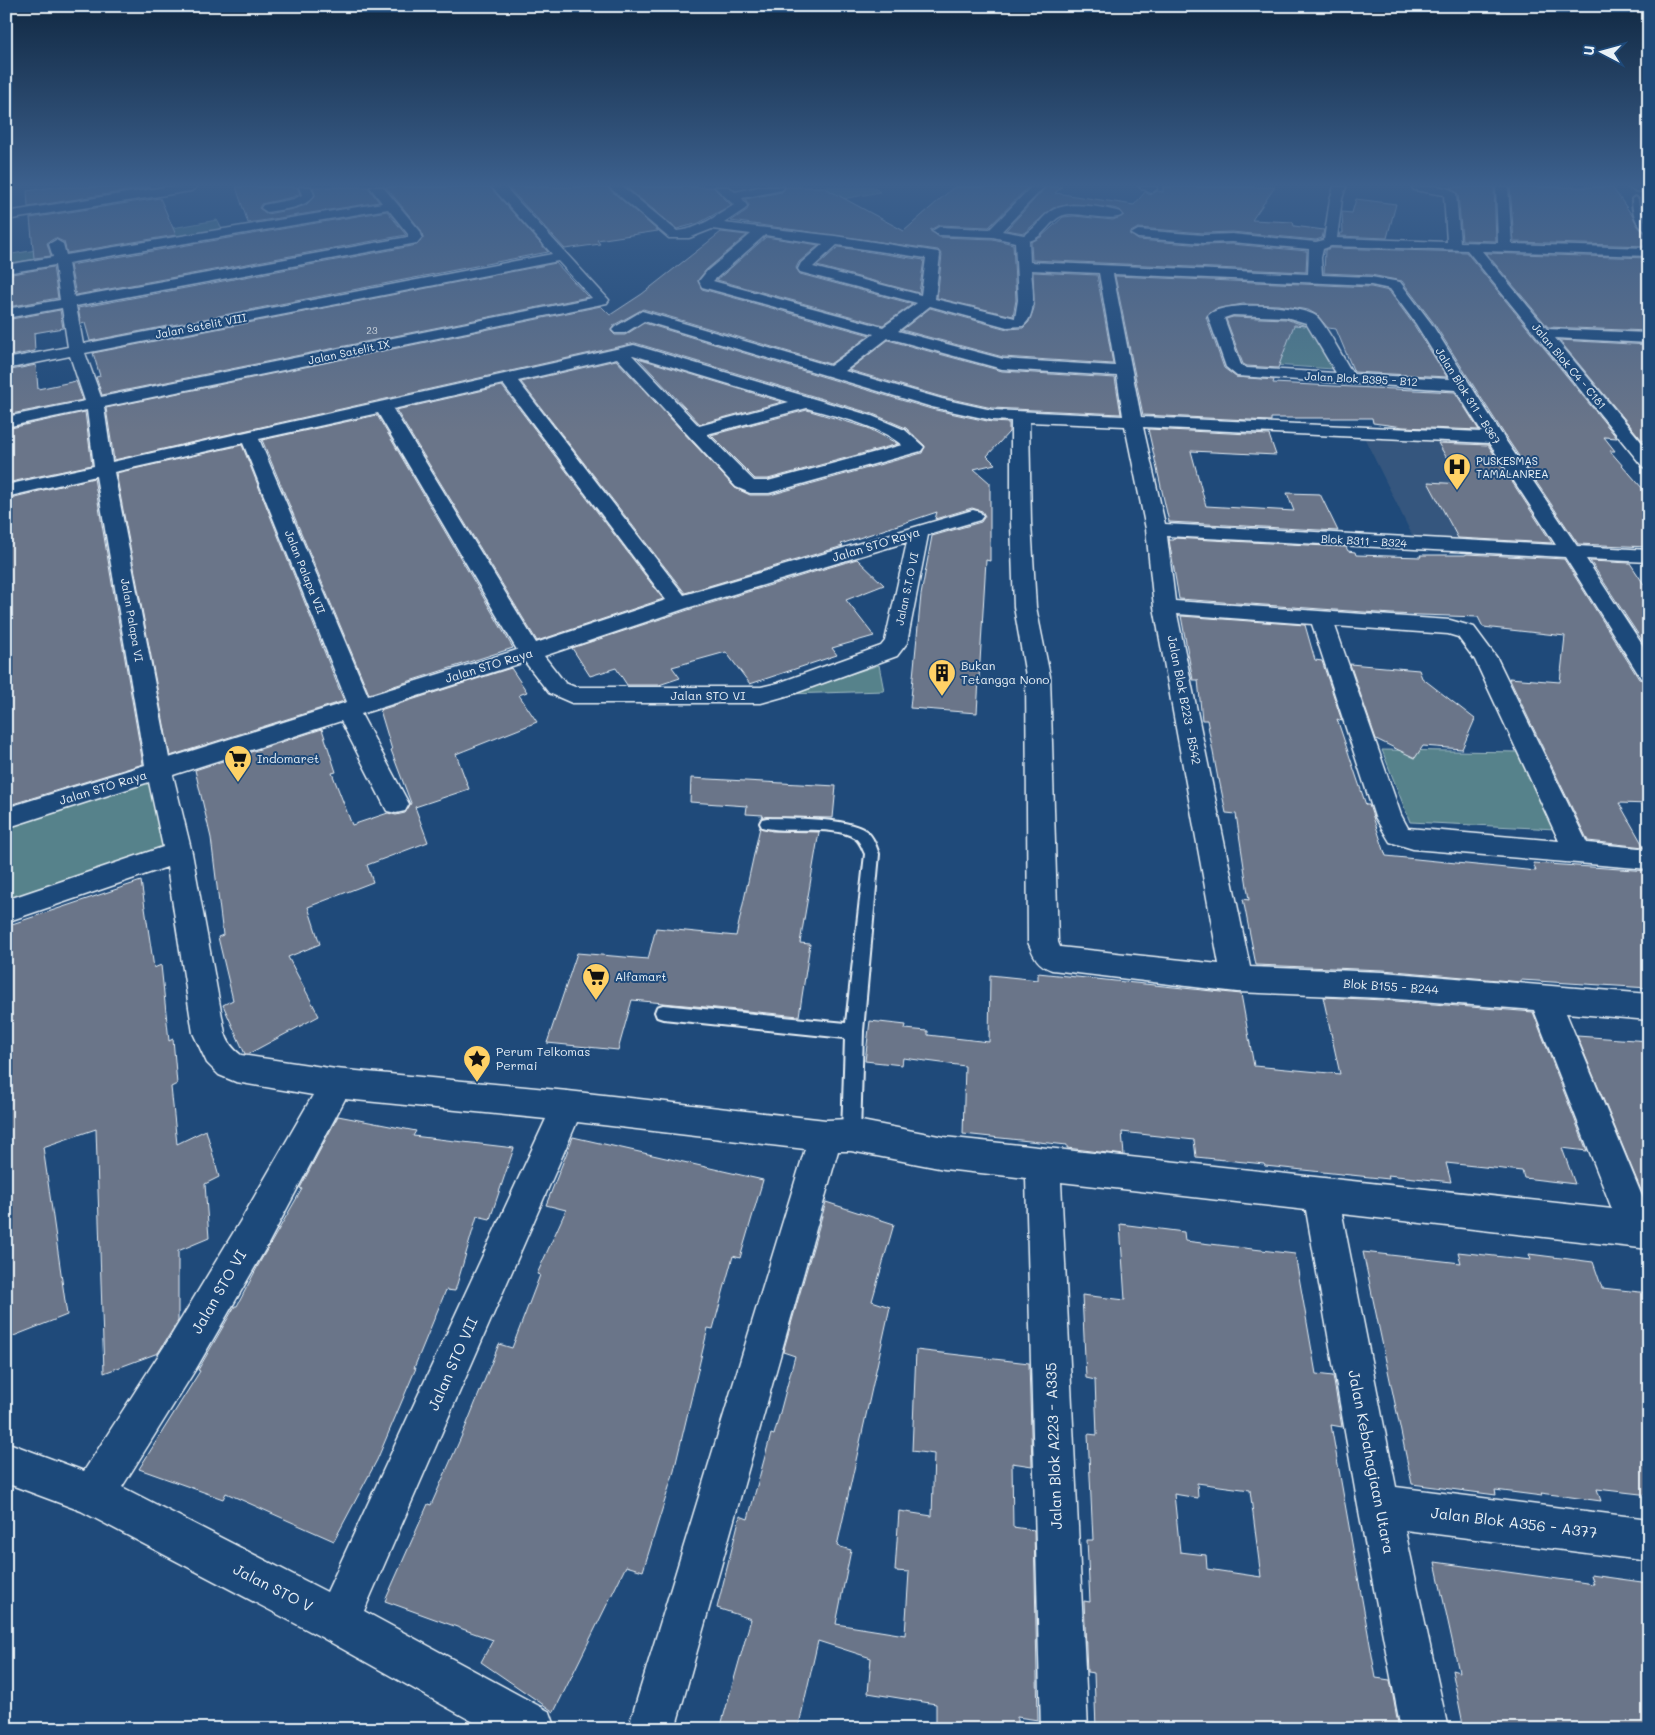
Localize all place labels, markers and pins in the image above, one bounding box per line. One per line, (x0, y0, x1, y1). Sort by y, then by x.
hospital icon: PUSKESMAS TAMALANREA (1442, 452, 1472, 491)
place label: PUSKESMAS TAMALANREA (1476, 453, 1549, 481)
place label: Bukan Tetangga Nono (961, 657, 1050, 687)
building icon: Bukan Tetangga Nono (927, 658, 957, 697)
supermarket icon: Indomaret (223, 744, 253, 783)
place label: Indomaret (257, 750, 319, 766)
supermarket icon: Alfamart (581, 962, 611, 1001)
place label: Alfamart (615, 968, 667, 984)
place label: Perum Telkomas Permai (496, 1043, 590, 1073)
place icon: Perum Telkomas Permai (462, 1044, 492, 1083)

